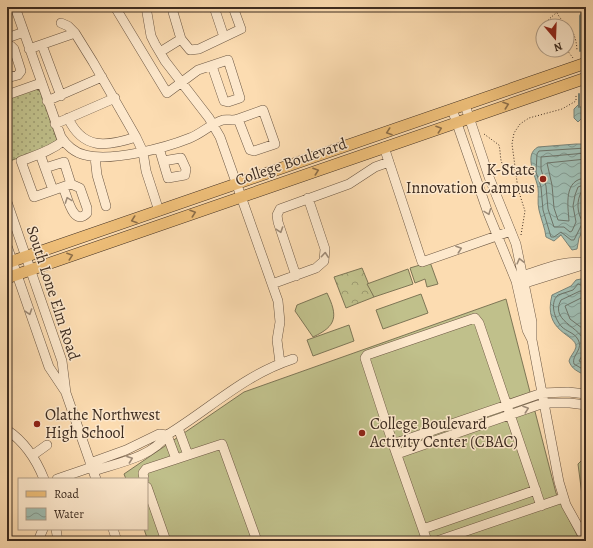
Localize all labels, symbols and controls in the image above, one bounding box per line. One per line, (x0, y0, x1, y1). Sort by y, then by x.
north arrow (535, 18, 575, 58)
text: N (552, 39, 564, 55)
one-way arrow (503, 102, 510, 110)
one-way arrow (435, 125, 442, 133)
one-way arrow (385, 127, 392, 135)
street label: College Boulevard (232, 132, 350, 191)
place label: K-State Innovation Campus (406, 159, 535, 199)
one-way arrow (312, 167, 319, 176)
marker: K-State Innovation Campus (538, 174, 548, 184)
one-way arrow (65, 197, 73, 204)
one-way arrow (483, 209, 491, 216)
one-way arrow (189, 210, 196, 218)
one-way arrow (130, 215, 137, 223)
street label: South Lone Elm Road (21, 223, 85, 363)
one-way arrow (276, 226, 284, 233)
one-way arrow (455, 245, 462, 254)
one-way arrow (320, 252, 329, 258)
one-way arrow (67, 253, 74, 261)
one-way arrow (517, 257, 525, 264)
one-way arrow (25, 308, 33, 315)
place label: Olathe Northwest High School (45, 404, 160, 444)
one-way arrow (523, 406, 530, 414)
place label: College Boulevard Activity Center (CBAC) (369, 413, 518, 453)
marker: Olathe Northwest High School (32, 419, 42, 429)
marker: College Boulevard Activity Center (CBAC) (357, 428, 367, 438)
one-way arrow (127, 455, 134, 463)
legend (18, 478, 148, 530)
text: Road (54, 486, 80, 502)
text: Water (53, 506, 84, 522)

